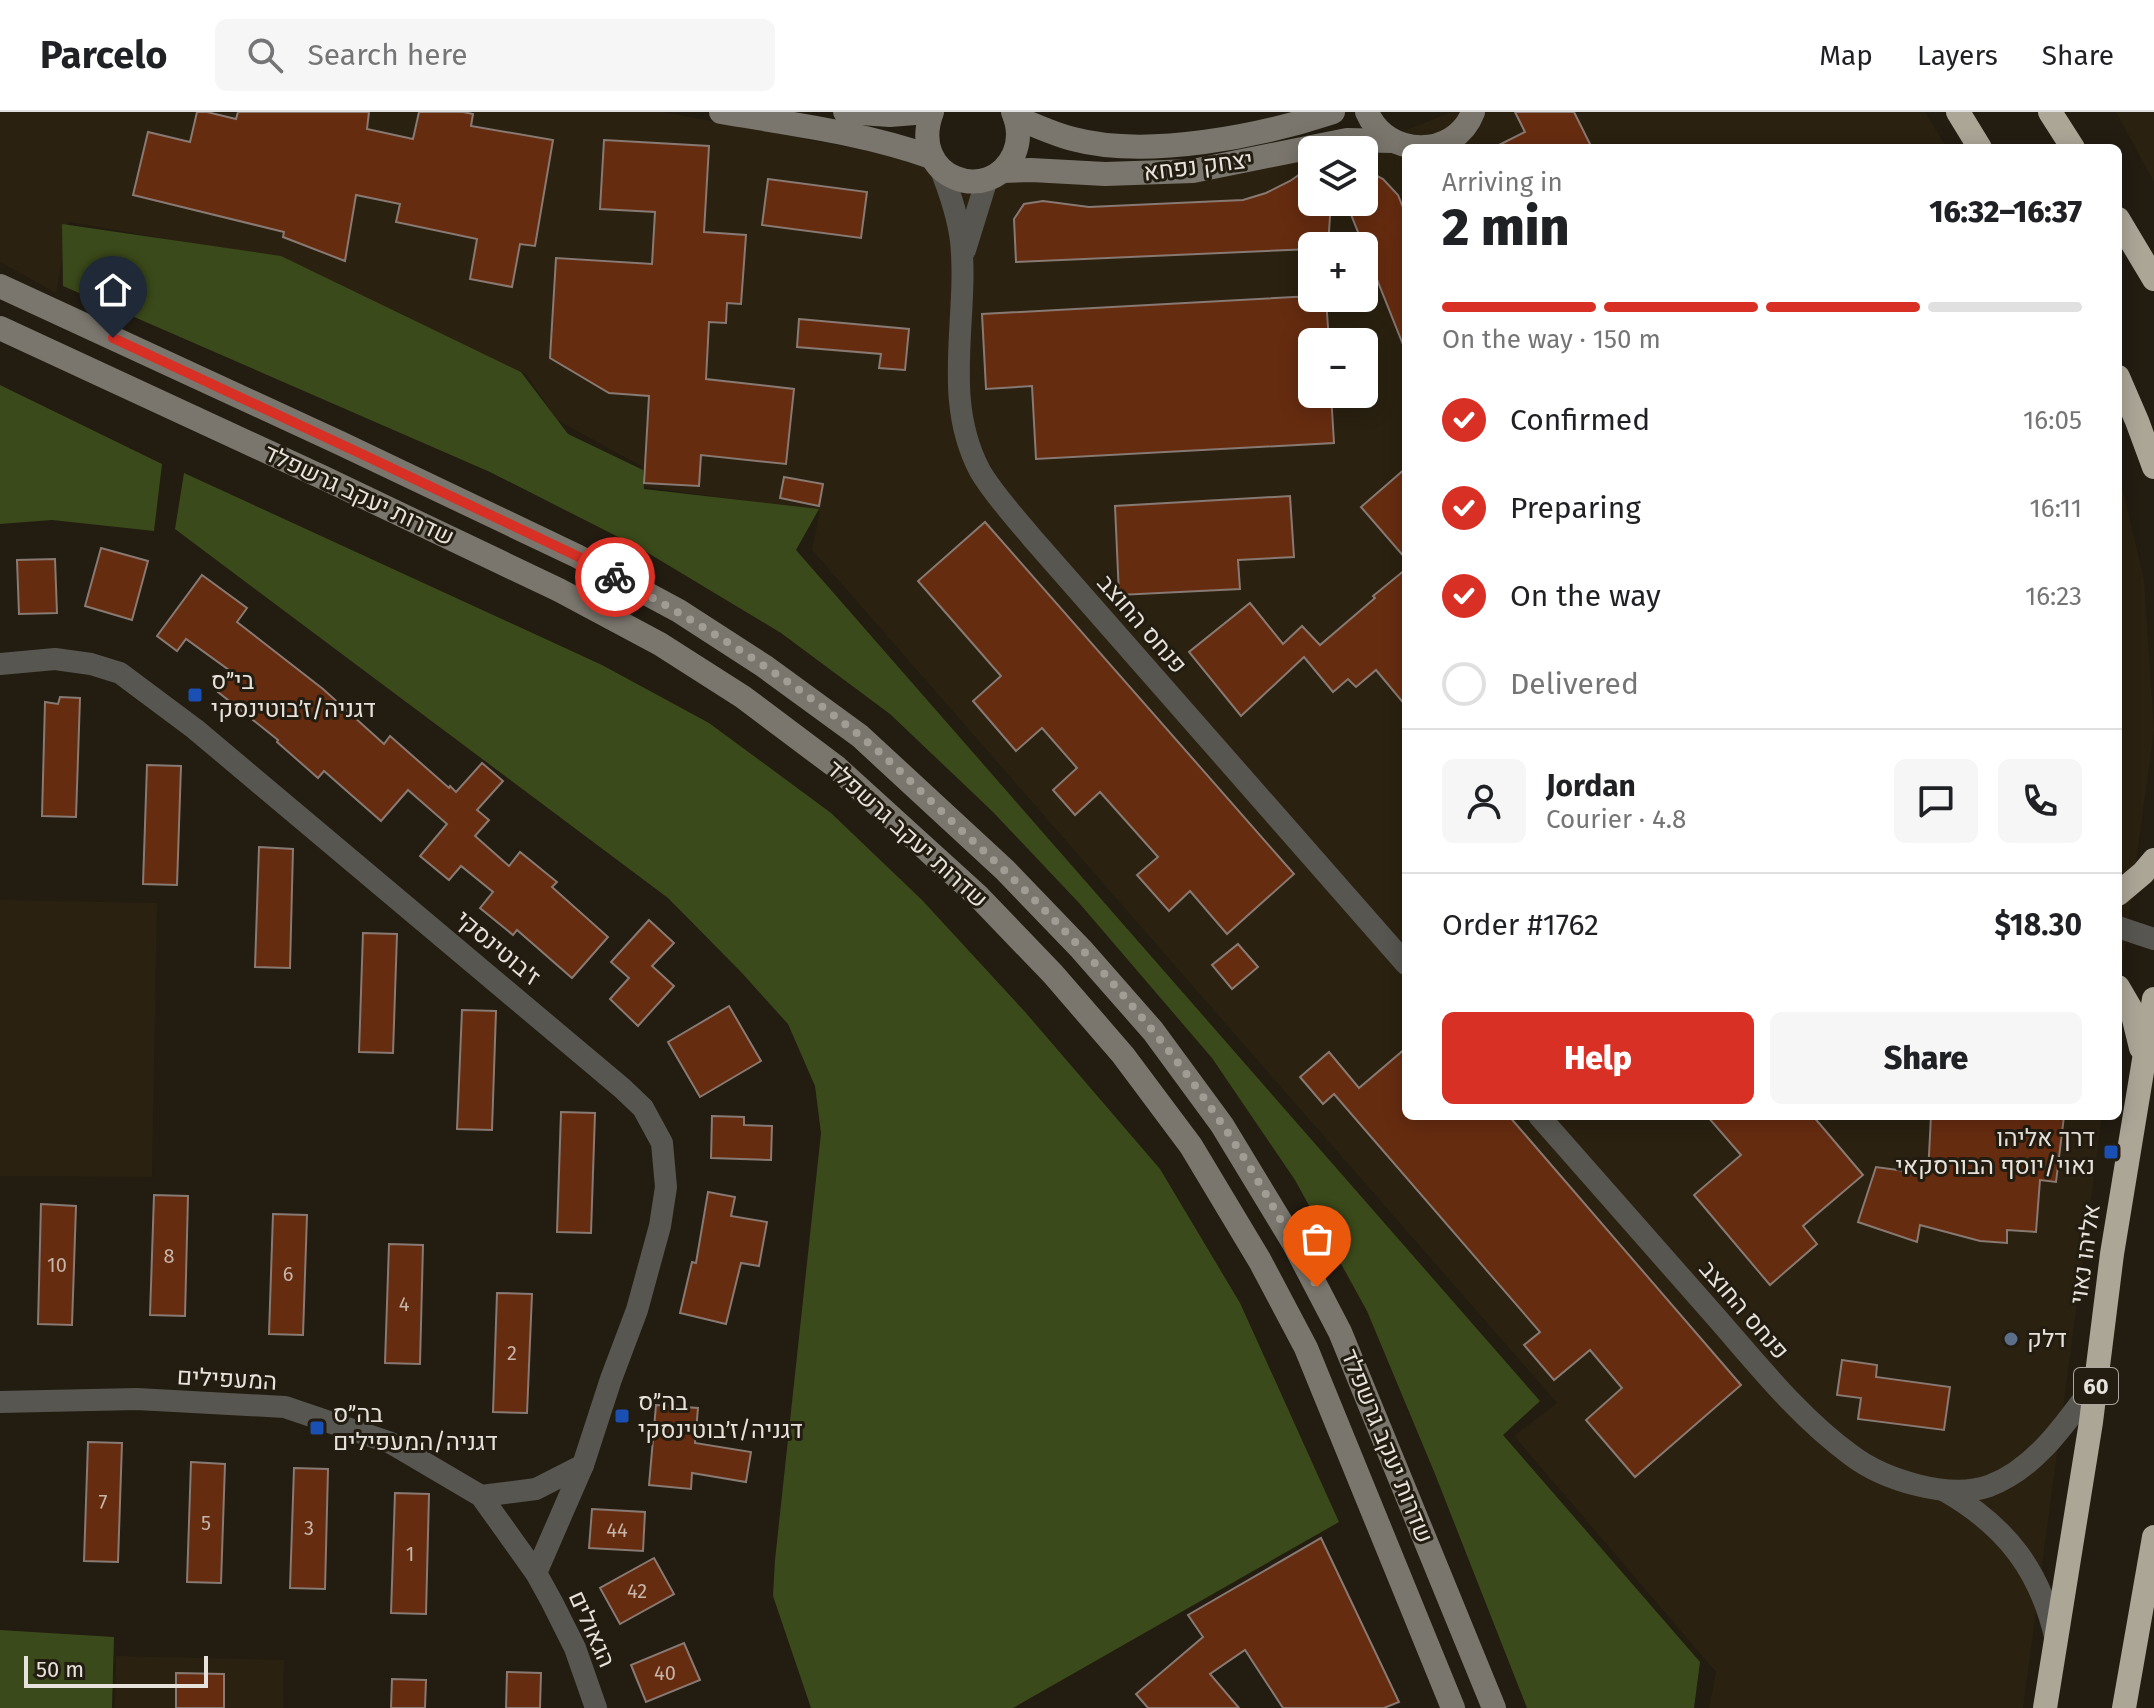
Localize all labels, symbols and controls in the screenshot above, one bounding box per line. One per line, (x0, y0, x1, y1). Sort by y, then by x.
search box (215, 19, 775, 91)
text: Parcelo (40, 32, 167, 78)
icon: search (243, 33, 287, 77)
text: Search here (307, 37, 468, 73)
text: Map (1819, 39, 1873, 72)
text: Layers (1917, 39, 1998, 72)
text: Share (2042, 39, 2114, 72)
map controls (1298, 136, 1378, 408)
button: layers (1298, 136, 1378, 216)
street label: יצחק נפחא (1142, 145, 1254, 187)
text: Arriving in (1442, 167, 1563, 198)
text: 16:32–16:37 (1929, 194, 2082, 230)
text: 2 min (1442, 196, 1569, 259)
button: + (1298, 232, 1378, 312)
pin (79, 256, 147, 338)
icon: home (91, 268, 135, 312)
text: On the way · 150 m (1442, 324, 1661, 355)
button: − (1298, 328, 1378, 408)
icon: check (1442, 398, 1486, 442)
text: Confirmed (1510, 402, 1650, 438)
text: 16:05 (2023, 405, 2082, 436)
street label: שדרות יעקב גרשפלד (259, 439, 459, 551)
icon: check (1442, 486, 1486, 530)
text: Preparing (1510, 490, 1641, 526)
text: 16:11 (2030, 493, 2082, 524)
courier (575, 537, 655, 617)
icon: bike (593, 555, 637, 599)
street label: פנחס החוצב (1092, 569, 1192, 679)
icon: check (1442, 574, 1486, 618)
text: On the way (1510, 578, 1661, 614)
text: 16:23 (2025, 581, 2082, 612)
text: Delivered (1510, 666, 1639, 702)
place label: בי״ס דגניה/ז׳בוטינסקי (211, 667, 376, 723)
marker: בי״ס דגניה/ז׳בוטינסקי (186, 686, 204, 704)
street label: שדרות יעקב גרשפלד (821, 754, 993, 914)
button: person (1442, 759, 1526, 843)
button: chat (1894, 759, 1978, 843)
button: phone (1998, 759, 2082, 843)
text: Jordan (1546, 768, 1636, 804)
text: Courier · 4.8 (1546, 804, 1686, 835)
street label: ז'בוטינסקי (450, 905, 546, 991)
text: Order #1762 (1442, 907, 1599, 943)
text: $18.30 (1994, 907, 2082, 943)
button: Help (1442, 1012, 1754, 1104)
button: Share (1770, 1012, 2082, 1104)
place label: דרך אליהו נאוי/יוסף הבורסקאי (1895, 1124, 2095, 1180)
marker: דרך אליהו נאוי/יוסף הבורסקאי (2102, 1143, 2120, 1161)
street label: אליהו נאוי (2064, 1202, 2106, 1306)
pin (1283, 1205, 1351, 1287)
icon: bag (1295, 1217, 1339, 1261)
house number: 8 (163, 1244, 175, 1268)
house number: 10 (47, 1253, 67, 1277)
street label: פנחס החוצב (1694, 1255, 1794, 1365)
house number: 6 (283, 1262, 293, 1286)
house number: 4 (399, 1292, 410, 1316)
place label: דלק (2027, 1325, 2067, 1353)
marker: דלק (2002, 1330, 2020, 1348)
house number: 2 (507, 1341, 517, 1365)
street label: שדרות יעקב גרשפלד (1335, 1345, 1439, 1547)
street label: המעפילים (176, 1362, 278, 1396)
road number: 60 (2074, 1368, 2118, 1404)
place label: בה״ס דגניה/ז׳בוטינסקי (638, 1388, 803, 1444)
place label: בה״ס דגניה/המעפילים (333, 1400, 498, 1456)
marker: בה״ס דגניה/ז׳בוטינסקי (613, 1407, 631, 1425)
marker: בה״ס דגניה/המעפילים (308, 1419, 326, 1437)
house number: 7 (99, 1490, 108, 1514)
house number: 5 (201, 1511, 211, 1535)
house number: 3 (304, 1516, 314, 1540)
house number: 44 (606, 1518, 628, 1542)
house number: 1 (406, 1542, 414, 1566)
house number: 42 (627, 1579, 647, 1603)
street label: הגאולים (563, 1586, 621, 1672)
scale bar (24, 1652, 208, 1688)
text: 50 m (36, 1656, 84, 1683)
house number: 40 (654, 1661, 676, 1685)

